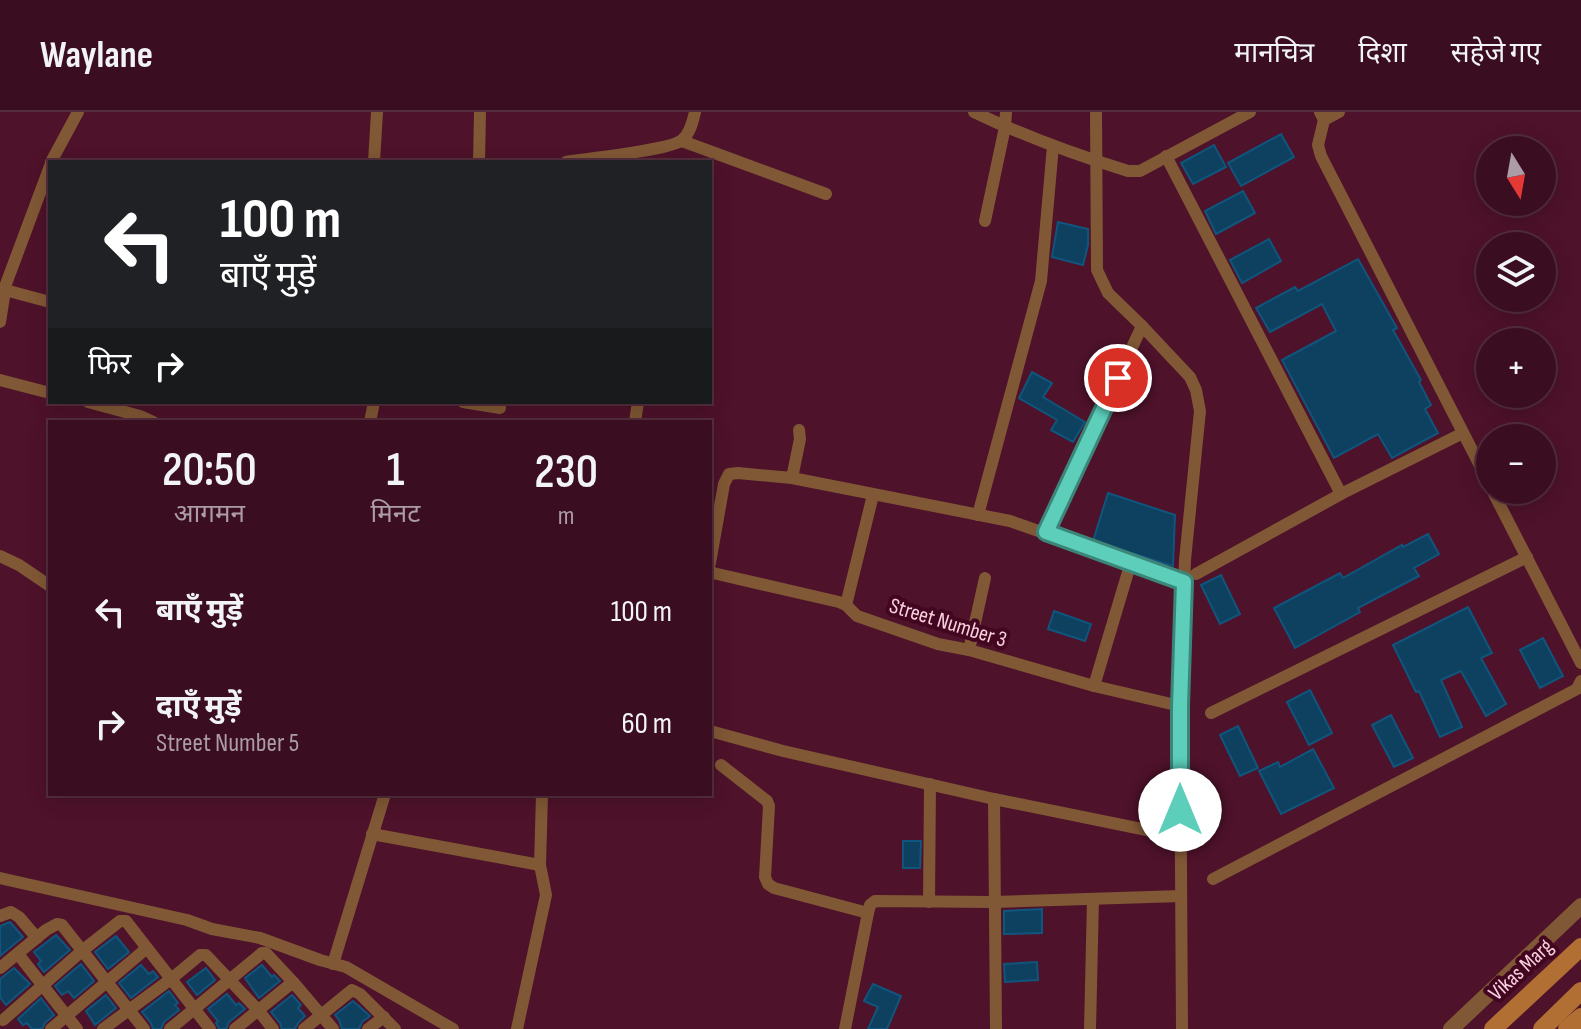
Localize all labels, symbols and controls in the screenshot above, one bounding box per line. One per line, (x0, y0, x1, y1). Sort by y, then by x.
text: Waylane (40, 33, 153, 78)
text: मानचित्र (1234, 37, 1314, 70)
text: दिशा (1358, 37, 1407, 70)
text: सहेजे गए (1451, 37, 1541, 70)
north arrow (1476, 136, 1556, 216)
map controls (1476, 136, 1556, 504)
text: 100 m (220, 187, 341, 254)
icon: left (88, 192, 192, 296)
button: layers (1476, 232, 1556, 312)
text: बाएँ मुड़ें (220, 255, 316, 298)
button: + (1476, 328, 1556, 408)
icon: right (147, 344, 191, 388)
pin (1084, 344, 1152, 412)
text: फिर (88, 347, 131, 383)
icon: arrive (1096, 356, 1140, 400)
button: − (1476, 424, 1556, 504)
text: 20:50 (162, 442, 257, 499)
text: 1 (386, 442, 404, 499)
text: 230 (534, 444, 598, 501)
text: आगमन (174, 499, 245, 530)
text: मिनट (371, 499, 420, 530)
text: m (558, 501, 575, 532)
icon: left (88, 590, 132, 634)
street label: Street Number 3 (886, 592, 1010, 654)
text: बाएँ मुड़ें (156, 593, 243, 629)
text: 100 m (611, 594, 672, 630)
text: दाएँ मुड़ें (156, 689, 241, 725)
icon: right (88, 702, 132, 746)
text: 60 m (621, 706, 672, 742)
text: Street Number 5 (156, 728, 299, 759)
position arrow (1138, 768, 1222, 852)
street label: Vikas Marg (1483, 933, 1559, 1007)

